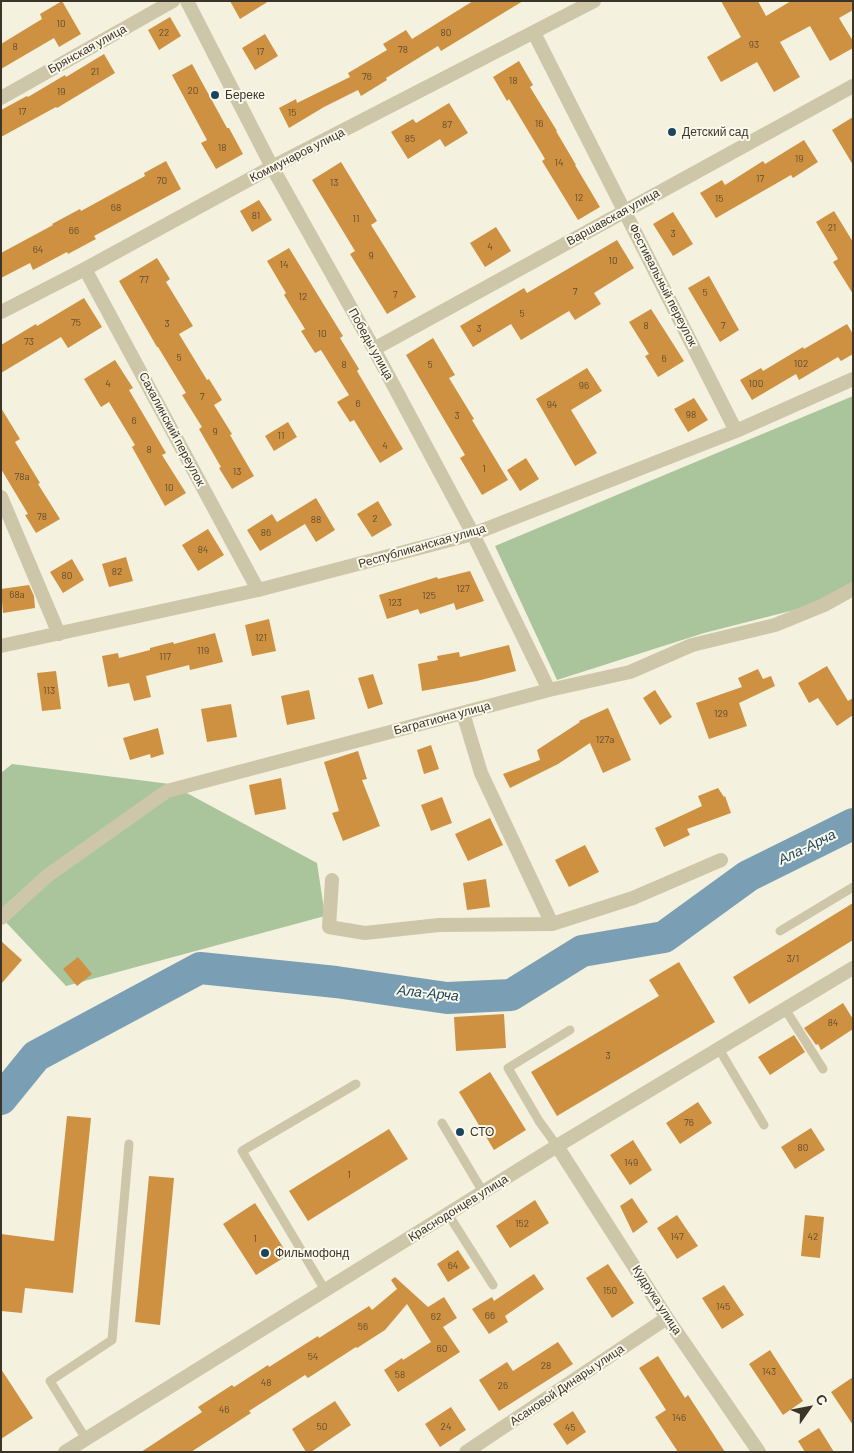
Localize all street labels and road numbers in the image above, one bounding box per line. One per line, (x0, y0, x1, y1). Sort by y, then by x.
street label: Брянская улица (45, 21, 129, 77)
street label: Коммунаров улица (247, 125, 347, 185)
street label: Варшавская улица (564, 186, 662, 248)
street label: Фестивальный переулок (626, 221, 700, 349)
street label: Победы улица (345, 306, 397, 382)
street label: Сахалинский переулок (136, 370, 208, 488)
street label: Республиканская улица (357, 521, 487, 571)
street label: Багратиона улица (392, 698, 492, 738)
street label: Краснодонцев улица (405, 1171, 511, 1245)
street label: Кудрука улица (629, 1263, 685, 1337)
street label: Асановой Динары улица (507, 1341, 627, 1429)

